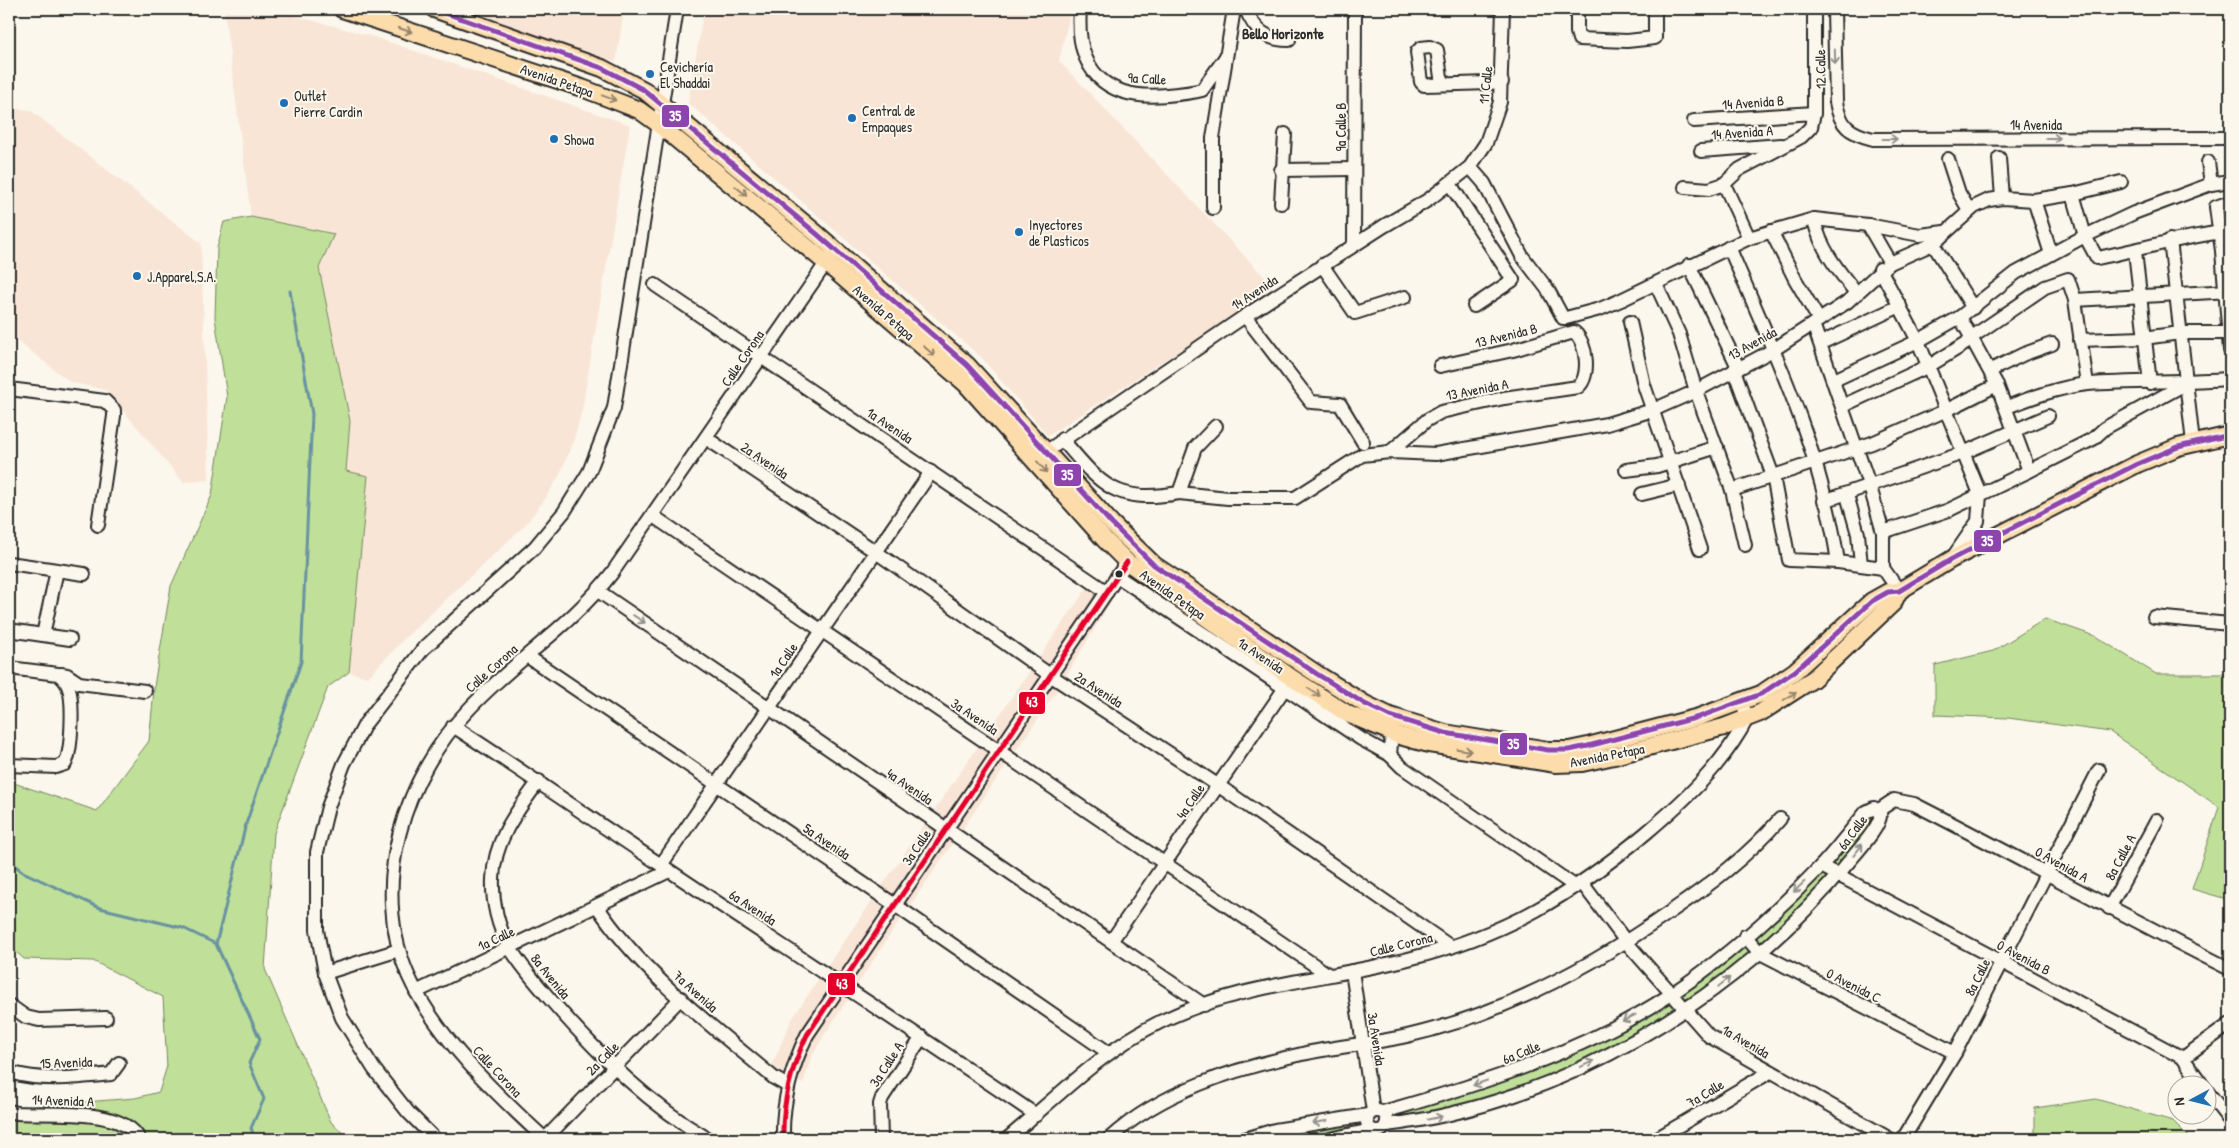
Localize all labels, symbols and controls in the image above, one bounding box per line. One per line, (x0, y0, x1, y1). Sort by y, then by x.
district label: Bello Horizonte (1242, 23, 1324, 44)
one-way arrow (397, 25, 413, 35)
street label: 12 Calle (1810, 49, 1830, 89)
one-way arrow (1830, 49, 1840, 65)
place label: Cevichería El Shaddai (660, 57, 713, 92)
street label: Avenida Petapa (518, 59, 596, 102)
street label: 11 Calle (1474, 65, 1496, 105)
marker: Cevichería El Shaddai (644, 68, 656, 80)
street label: 9a Calle (1127, 68, 1167, 89)
place label: Outlet Pierre Cardin (294, 86, 363, 121)
street label: 14 Avenida B (1721, 90, 1785, 114)
one-way arrow (601, 94, 616, 103)
marker: Outlet Pierre Cardin (278, 97, 290, 109)
place label: Central de Empaques (862, 101, 916, 137)
street label: 9a Calle B (1331, 103, 1350, 151)
line badge: 35 (661, 104, 690, 128)
text: 35 (669, 106, 681, 125)
marker: Central de Empaques (846, 112, 858, 124)
street label: 14 Avenida (2010, 115, 2062, 134)
street label: 14 Avenida A (1710, 120, 1774, 144)
place label: Showa (564, 130, 594, 149)
marker: Showa (548, 133, 560, 145)
one-way arrow (1882, 134, 1898, 144)
one-way arrow (2045, 134, 2061, 143)
one-way arrow (734, 186, 747, 197)
place label: Inyectores de Plasticos (1029, 215, 1089, 250)
marker: Inyectores de Plasticos (1013, 226, 1025, 238)
place label: J.Apparel,S.A. (147, 267, 216, 287)
marker: J.Apparel,S.A. (131, 270, 143, 282)
street label: 14 Avenida (1227, 270, 1281, 314)
street label: Avenida Petapa (849, 280, 919, 345)
street label: 13 Avenida B (1473, 318, 1539, 352)
street label: 13 Avenida (1724, 322, 1780, 364)
street label: Calle Corona (716, 326, 768, 390)
one-way arrow (922, 345, 935, 357)
street label: 13 Avenida A (1444, 374, 1510, 404)
street label: 1a Avenida (863, 403, 917, 448)
street label: 2a Avenida (737, 437, 793, 483)
one-way arrow (1036, 461, 1047, 474)
line badge: 35 (1053, 463, 1082, 487)
text: 35 (1061, 465, 1073, 484)
line badge: 35 (1973, 529, 2002, 553)
text: 35 (1981, 531, 1993, 550)
street label: Avenida Petapa (1136, 564, 1210, 625)
unlabelled marker (1114, 569, 1124, 579)
one-way arrow (632, 614, 646, 624)
street label: 1a Avenida (1234, 633, 1288, 678)
street label: 1a Calle (764, 638, 802, 681)
street label: Calle Corona (461, 639, 522, 697)
street label: 2a Avenida (1071, 666, 1127, 712)
one-way arrow (1306, 687, 1320, 697)
line badge: 43 (1018, 691, 1046, 715)
one-way arrow (1782, 691, 1796, 701)
text: 43 (1026, 692, 1038, 711)
street label: 3a Avenida (948, 693, 1003, 739)
line badge: 35 (1499, 732, 1528, 756)
text: 35 (1507, 734, 1519, 753)
street label: Avenida Petapa (1568, 738, 1647, 773)
one-way arrow (1455, 746, 1471, 756)
street label: 4a Avenida (883, 763, 937, 809)
street label: 4a Calle (1171, 779, 1209, 822)
street label: 6a Calle (1833, 810, 1872, 853)
street label: 5a Avenida (800, 818, 855, 864)
street label: 3a Calle (897, 825, 935, 869)
street label: 8a Calle A (2100, 831, 2140, 883)
street label: 0 Avenida A (2032, 842, 2092, 886)
one-way arrow (1853, 843, 1863, 857)
one-way arrow (1792, 881, 1805, 893)
street label: 6a Avenida (726, 885, 781, 930)
street label: 1a Calle (475, 921, 518, 955)
street label: Calle Corona (1368, 927, 1435, 961)
street label: 0 Avenida B (1994, 935, 2054, 979)
street label: 8a Avenida (527, 949, 575, 1003)
street label: 8a Calle (1960, 955, 1995, 999)
street label: 0 Avenida C (1823, 963, 1885, 1007)
street label: 7a Avenida (670, 966, 723, 1016)
line badge: 43 (827, 972, 856, 996)
text: 43 (836, 974, 848, 993)
one-way arrow (1717, 977, 1730, 988)
street label: 3a Avenida (1363, 1011, 1391, 1067)
one-way arrow (1622, 1014, 1637, 1023)
street label: 1a Avenida (1719, 1020, 1774, 1063)
street label: 6a Calle (1499, 1036, 1543, 1068)
street label: 2a Calle (581, 1037, 623, 1079)
street label: 3a Calle A (864, 1038, 908, 1090)
street label: Calle Corona (469, 1041, 527, 1101)
street label: 15 Avenida (39, 1052, 93, 1072)
one-way arrow (1579, 1058, 1594, 1068)
street label: 7a Calle (1683, 1074, 1728, 1112)
north arrow (2166, 1076, 2216, 1126)
one-way arrow (1473, 1079, 1489, 1088)
street label: 14 Avenida A (32, 1089, 94, 1111)
text: N (2169, 1096, 2188, 1107)
one-way arrow (1426, 1113, 1442, 1122)
one-way arrow (1312, 1117, 1328, 1127)

